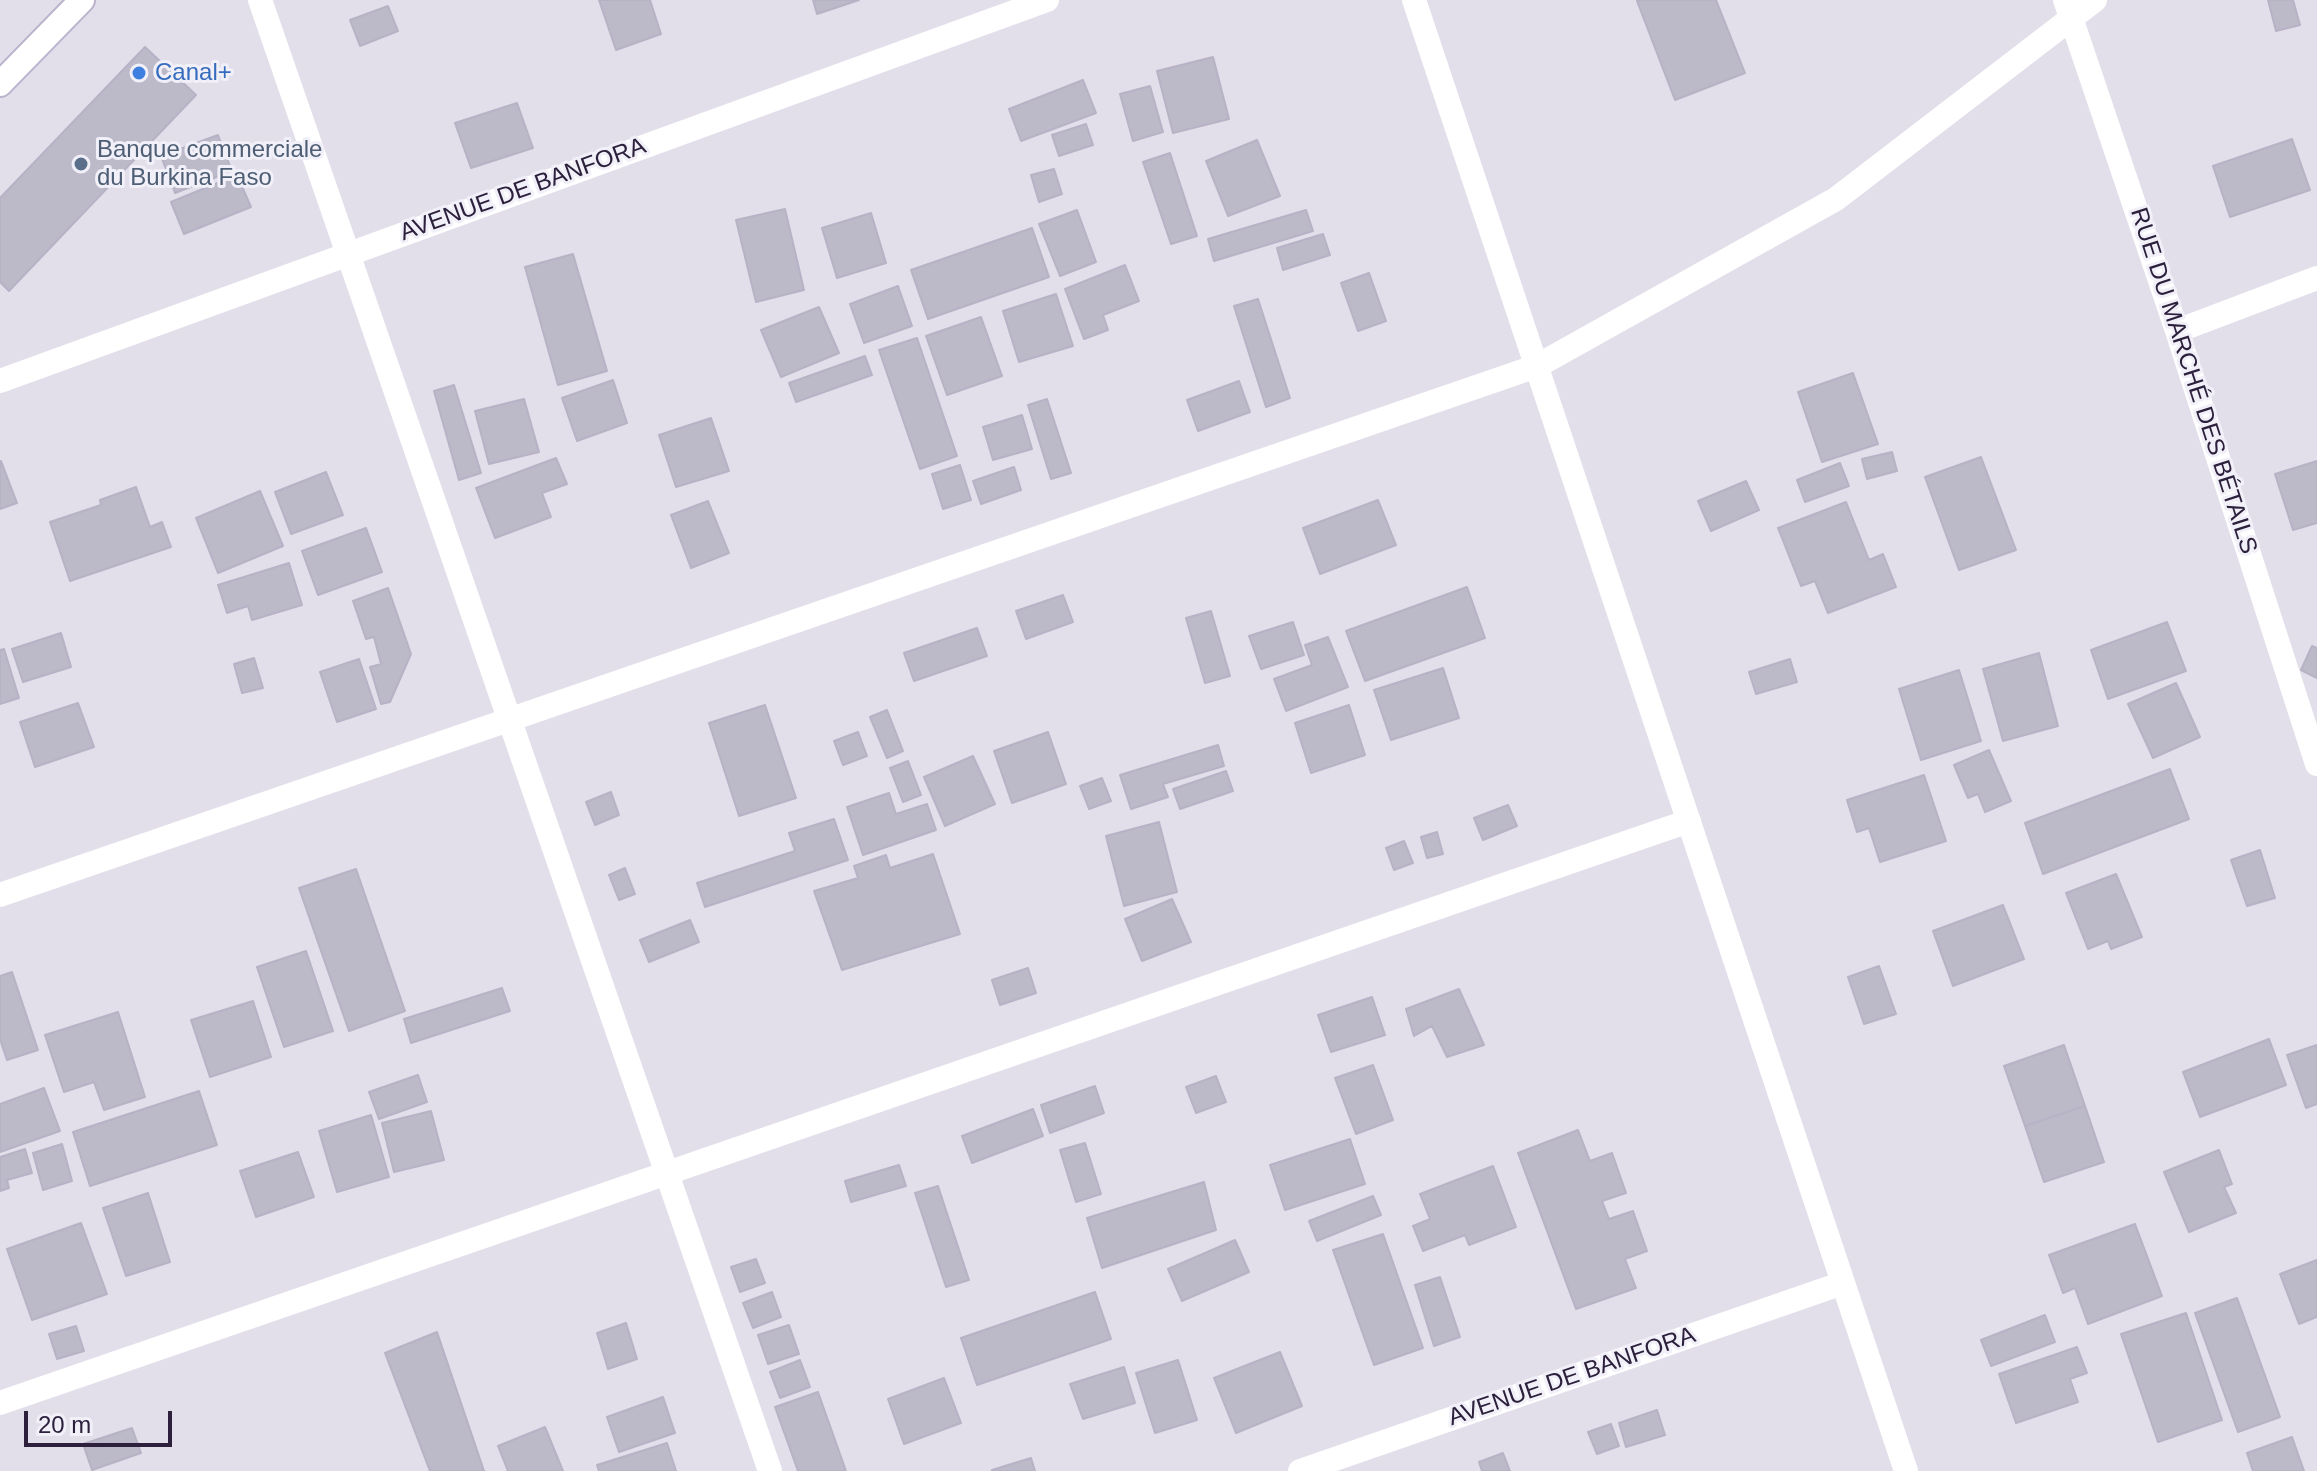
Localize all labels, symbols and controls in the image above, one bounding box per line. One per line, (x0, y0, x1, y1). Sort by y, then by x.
place label: Canal+ (155, 59, 232, 87)
marker: Canal+ (130, 64, 148, 82)
street label: AVENUE DE BANFORA (396, 132, 650, 248)
place label: Banque commerciale du Burkina Faso (97, 136, 322, 192)
marker: Banque commerciale du Burkina Faso (72, 155, 90, 173)
street label: RUE DU MARCHÉ DES BÉTAILS (2123, 204, 2263, 558)
street label: AVENUE DE BANFORA (1445, 1321, 1699, 1433)
scale bar (28, 1395, 176, 1445)
text: 20 m (38, 1411, 91, 1438)

